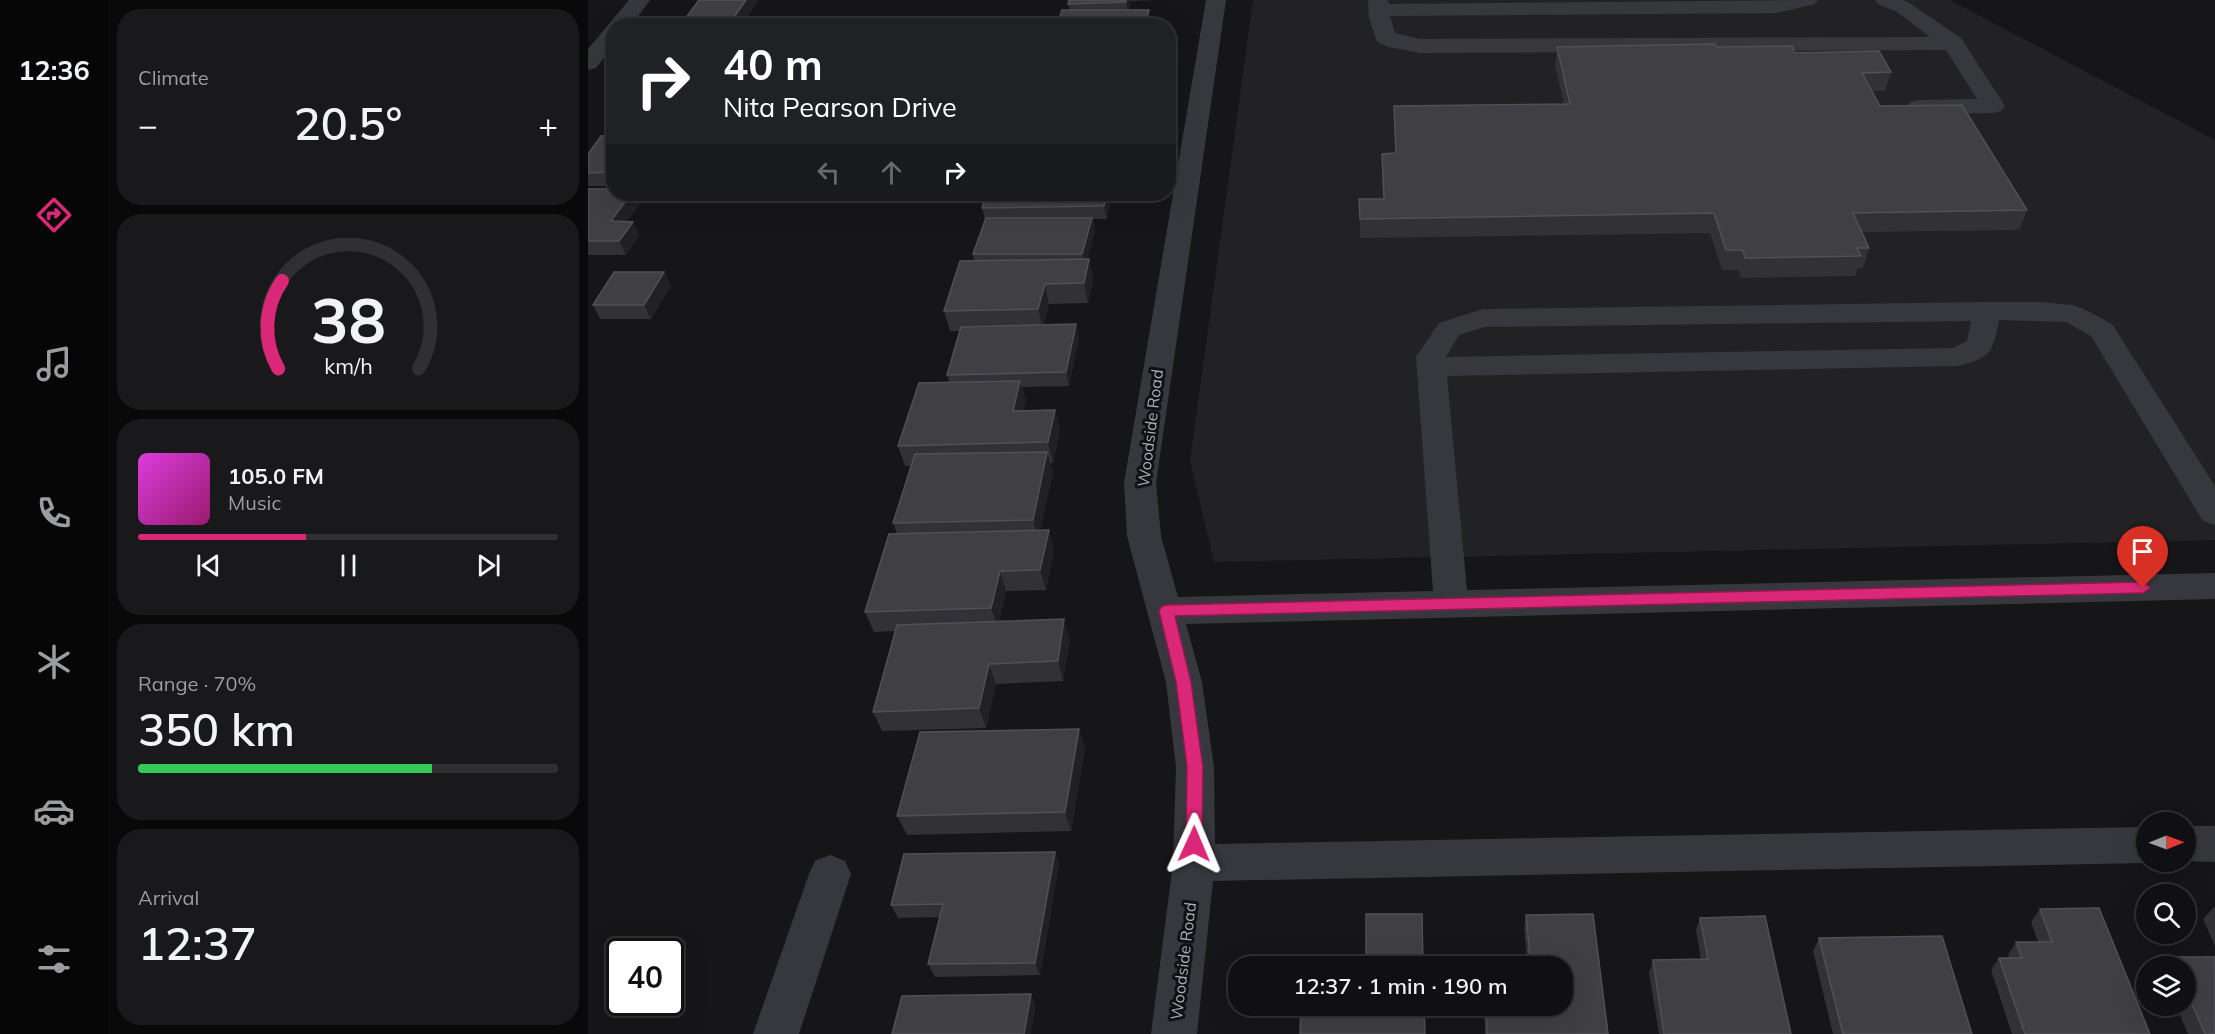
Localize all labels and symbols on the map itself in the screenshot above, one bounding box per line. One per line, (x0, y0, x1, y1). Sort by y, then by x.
street label: Woodside Road (1133, 368, 1167, 488)
pin (2117, 526, 2168, 588)
position arrow (1162, 812, 1226, 876)
north arrow (2136, 812, 2196, 872)
street label: Woodside Road (1166, 901, 1200, 1021)
speed limit sign: 40 (606, 938, 684, 1016)

